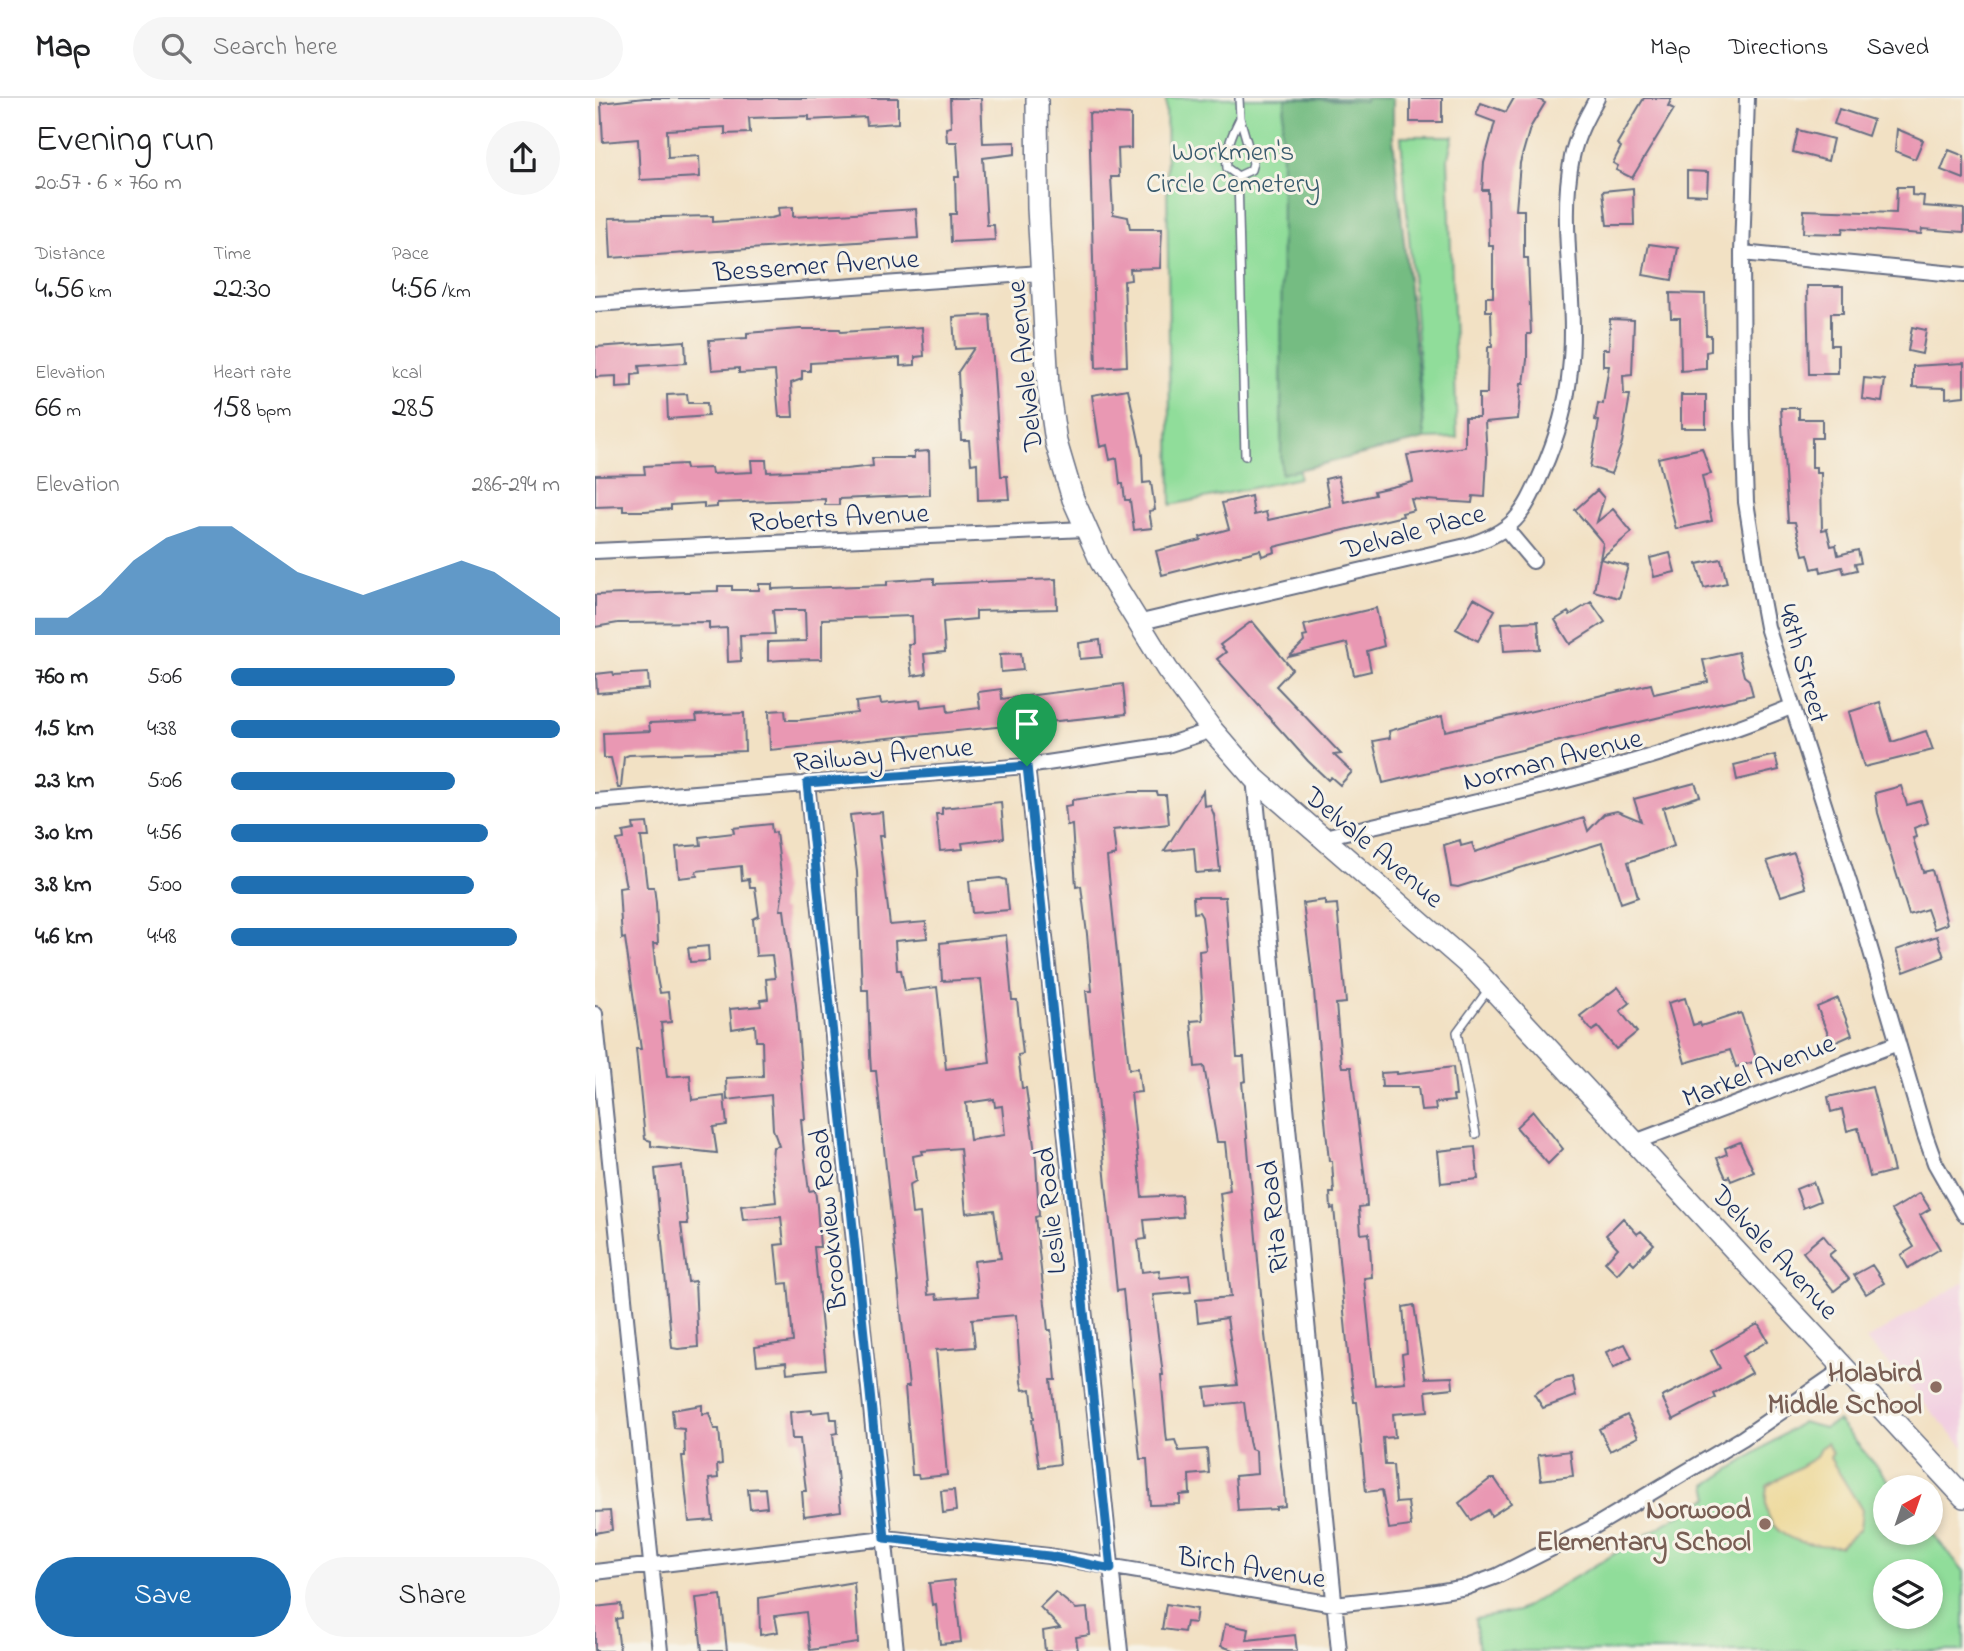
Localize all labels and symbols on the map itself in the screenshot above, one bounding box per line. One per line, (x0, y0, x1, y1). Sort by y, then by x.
park label: Workmen's Circle Cemetery (1146, 133, 1320, 206)
street label: Bessemer Avenue (711, 240, 921, 295)
street label: Delvale Avenue (997, 278, 1056, 454)
street label: Roberts Avenue (748, 494, 930, 545)
street label: Delvale Place (1336, 494, 1491, 573)
street label: 48th Street (1765, 600, 1838, 728)
pin (997, 694, 1057, 766)
street label: Norman Avenue (1459, 719, 1647, 803)
street label: Railway Avenue (792, 728, 975, 785)
street label: Delvale Avenue (1293, 777, 1452, 920)
street label: Markel Avenue (1677, 1024, 1842, 1120)
street label: Brookview Road (801, 1126, 861, 1314)
street label: Leslie Road (1025, 1145, 1080, 1276)
street label: Rita Road (1249, 1158, 1302, 1275)
street label: Delvale Avenue (1699, 1176, 1847, 1330)
place label: Holabird Middle School (1768, 1354, 1922, 1427)
marker: Holabird Middle School (1928, 1379, 1944, 1395)
north arrow (1873, 1475, 1943, 1545)
place label: Norwood Elementary School (1536, 1491, 1751, 1564)
marker: Norwood Elementary School (1757, 1516, 1773, 1532)
street label: Birch Avenue (1174, 1537, 1329, 1601)

